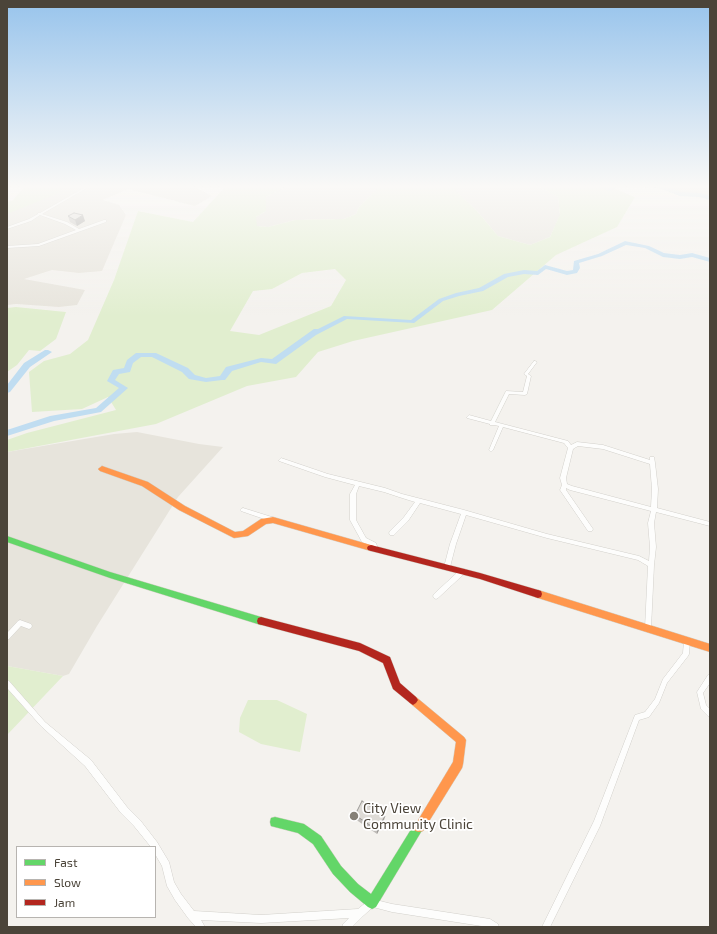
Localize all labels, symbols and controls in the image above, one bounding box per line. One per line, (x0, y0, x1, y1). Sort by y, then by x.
place label: City View Community Clinic (363, 800, 473, 832)
marker: City View Community Clinic (348, 810, 360, 822)
legend (16, 846, 156, 918)
text: Fast (54, 855, 77, 869)
text: Slow (54, 875, 81, 889)
text: Jam (54, 895, 75, 909)

